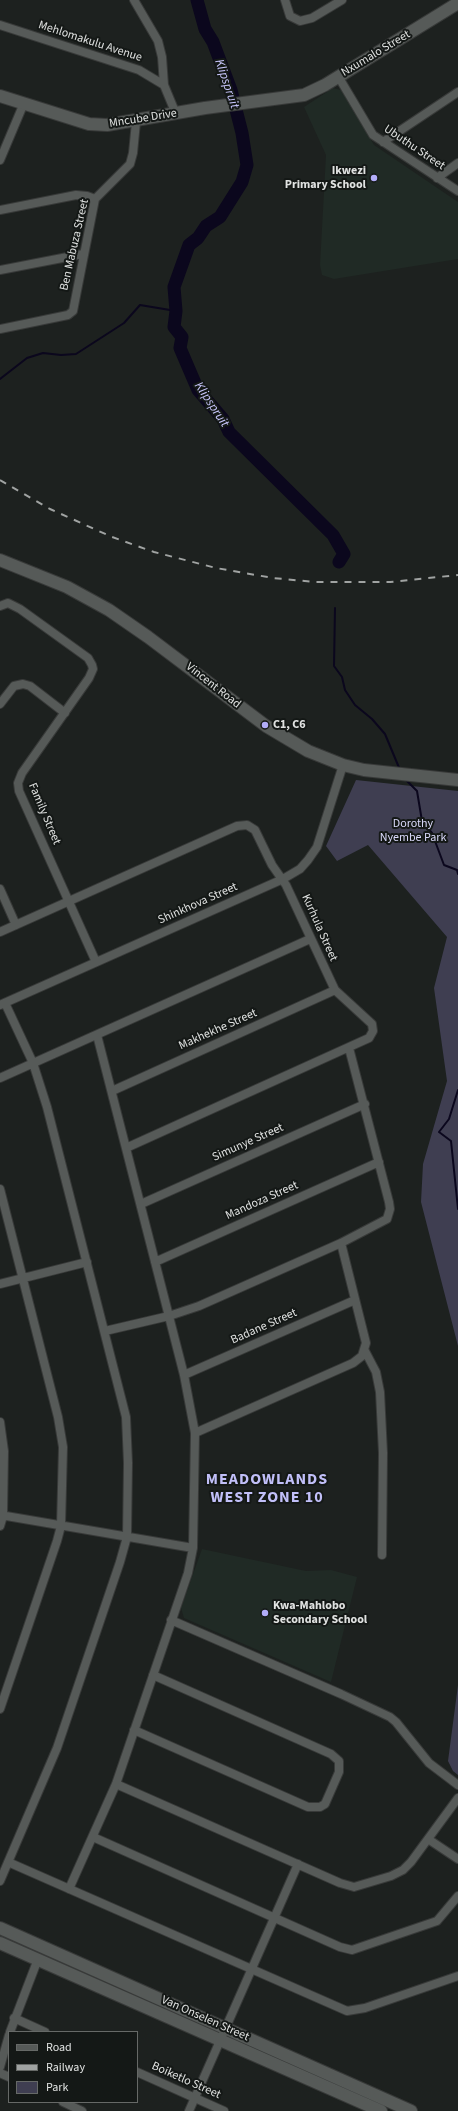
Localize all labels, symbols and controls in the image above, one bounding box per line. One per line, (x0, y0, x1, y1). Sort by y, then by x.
street label: Mehlomakulu Avenue (36, 18, 144, 66)
street label: Nxumalo Street (339, 28, 413, 80)
water label: Klipspruit (210, 57, 242, 111)
street label: Mncube Drive (108, 107, 178, 131)
street label: Ubuthu Street (381, 122, 447, 174)
place label: Ikwezi Primary School (285, 164, 366, 192)
marker: Ikwezi Primary School (369, 173, 379, 183)
street label: Ben Mabuza Street (57, 198, 93, 292)
water label: Klipspruit (190, 379, 232, 431)
street label: Vincent Road (183, 660, 243, 712)
place label: C1, C6 (273, 718, 306, 732)
marker: C1, C6 (260, 720, 270, 730)
street label: Family Street (25, 781, 63, 847)
park label: Dorothy Nyembe Park (380, 817, 446, 845)
street label: Shinkhova Street (156, 880, 240, 928)
street label: Kurhula Street (298, 892, 340, 964)
street label: Makhekhe Street (177, 1006, 259, 1054)
street label: Simunye Street (210, 1121, 286, 1165)
street label: Mandoza Street (224, 1179, 300, 1223)
street label: Badane Street (229, 1306, 299, 1348)
district label: MEADOWLANDS WEST ZONE 10 (206, 1470, 328, 1508)
place label: Kwa-Mahlobo Secondary School (273, 1599, 367, 1627)
marker: Kwa-Mahlobo Secondary School (260, 1608, 270, 1618)
street label: Van Onselen Street (159, 1993, 251, 2045)
legend (8, 2031, 138, 2103)
text: Road (46, 2039, 72, 2056)
text: Railway (46, 2059, 85, 2076)
street label: Boiketlo Street (149, 2059, 223, 2103)
text: Park (46, 2079, 68, 2096)

